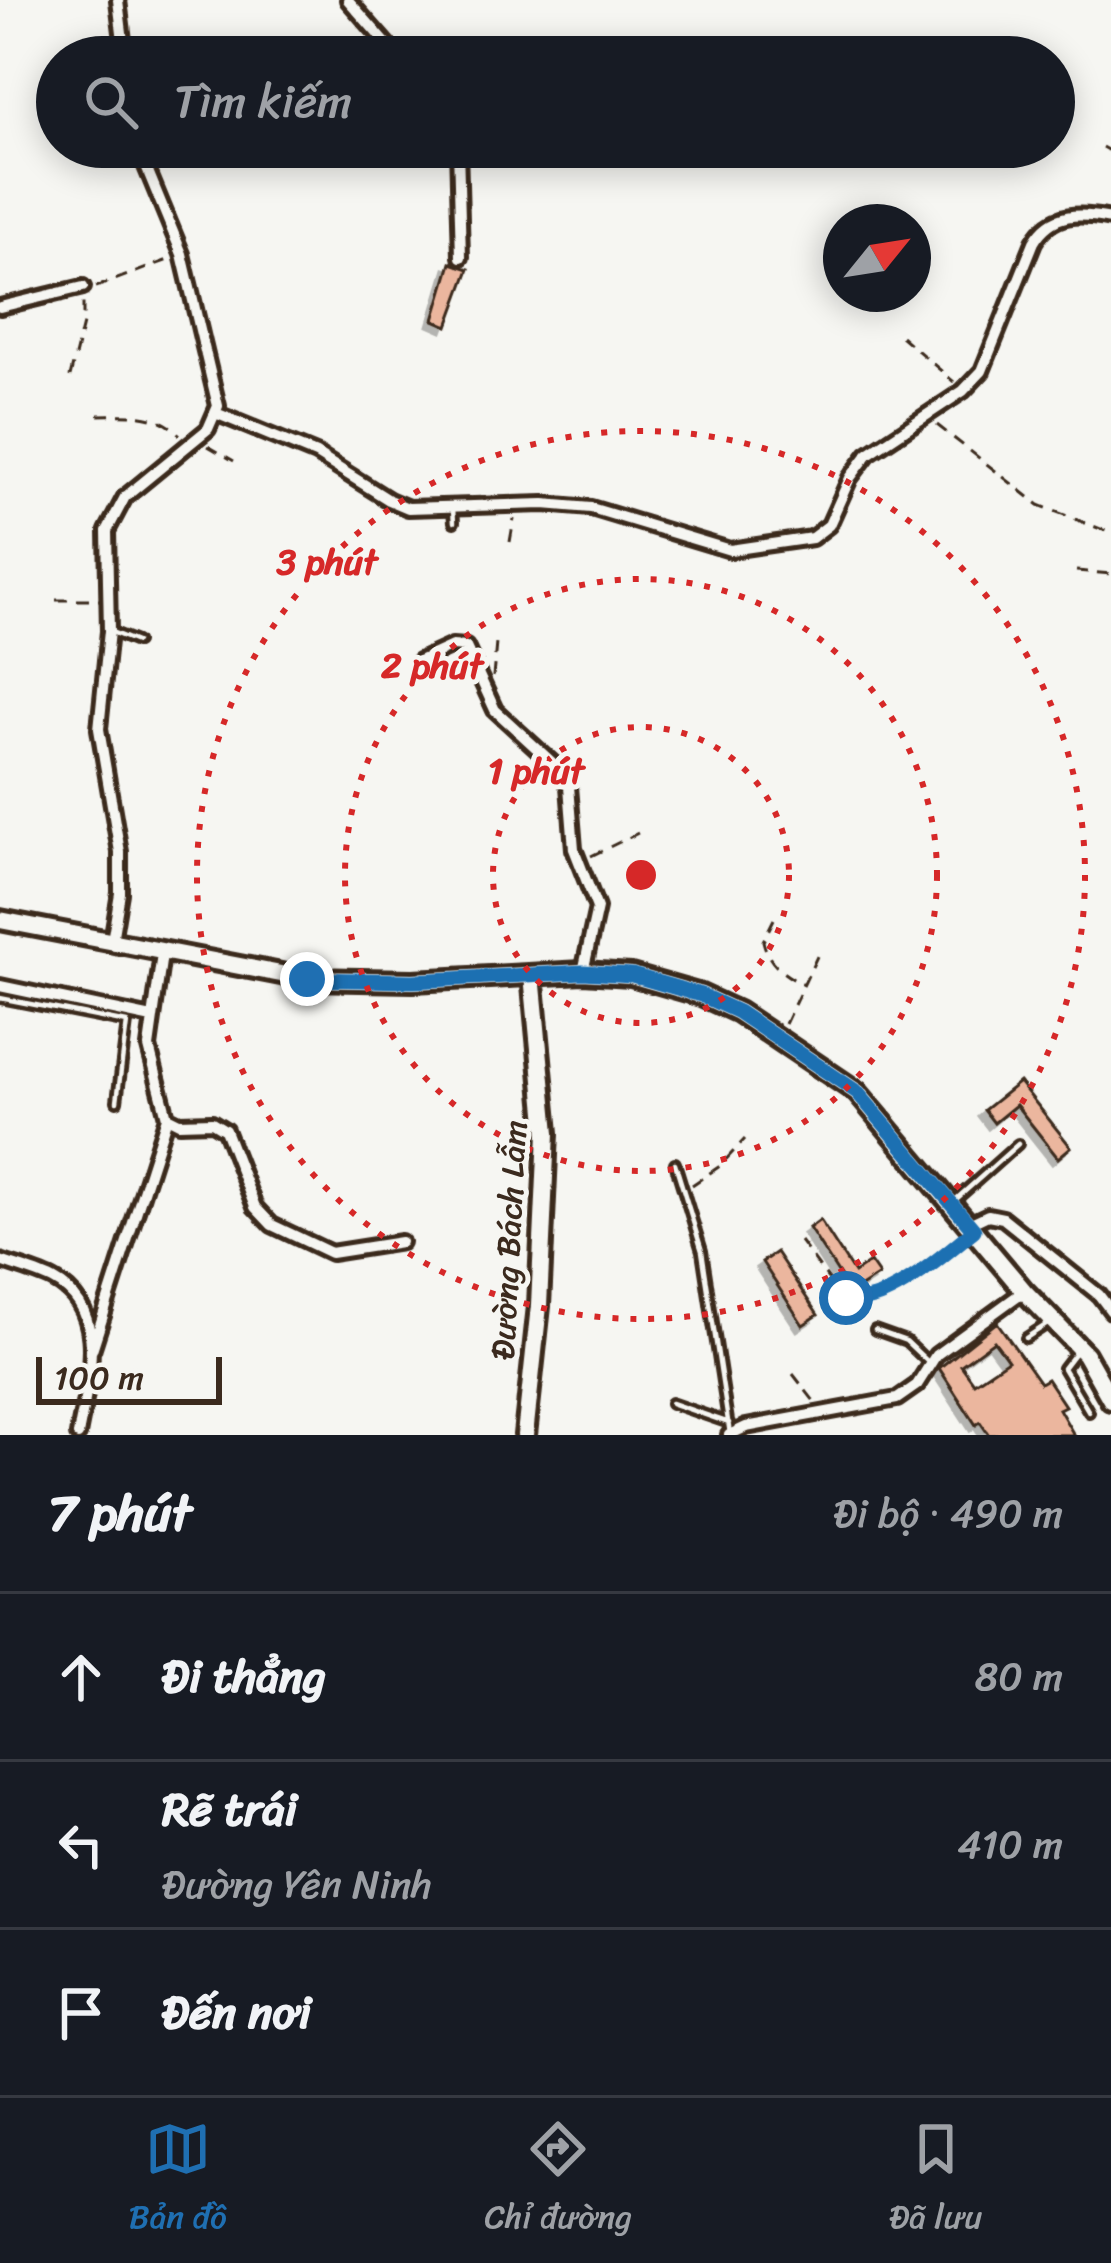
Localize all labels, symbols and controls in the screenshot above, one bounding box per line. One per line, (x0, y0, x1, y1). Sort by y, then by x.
search box (36, 36, 1075, 168)
text: Tìm kiếm (174, 62, 352, 142)
icon: search (78, 69, 144, 135)
north arrow (823, 204, 931, 312)
text: 3 phút (276, 530, 380, 594)
text: 2 phút (381, 634, 485, 698)
text: 1 phút (488, 739, 587, 803)
centre of rings (620, 854, 662, 896)
route end (280, 952, 334, 1006)
street label: Đường Bách Lẫm (474, 1119, 544, 1361)
route start (819, 1271, 873, 1325)
text: 100 m (54, 1349, 144, 1407)
scale bar (36, 1351, 222, 1404)
text: 7 phút (48, 1468, 192, 1558)
text: Đi bộ · 490 m (834, 1479, 1063, 1548)
text: Đi thẳng (162, 1637, 326, 1717)
text: 80 m (975, 1642, 1063, 1711)
icon: ahead (48, 1644, 114, 1710)
text: Rẽ trái (162, 1770, 297, 1850)
text: 410 m (957, 1810, 1063, 1879)
icon: left (48, 1812, 114, 1878)
text: Đường Yên Ninh (162, 1850, 432, 1919)
text: Đến nơi (162, 1973, 311, 2053)
icon: arrive (48, 1980, 114, 2046)
tab: Bản đồ (129, 2116, 227, 2246)
tab: Chỉ đường (484, 2116, 632, 2246)
tab: Đã lưu (890, 2116, 982, 2246)

